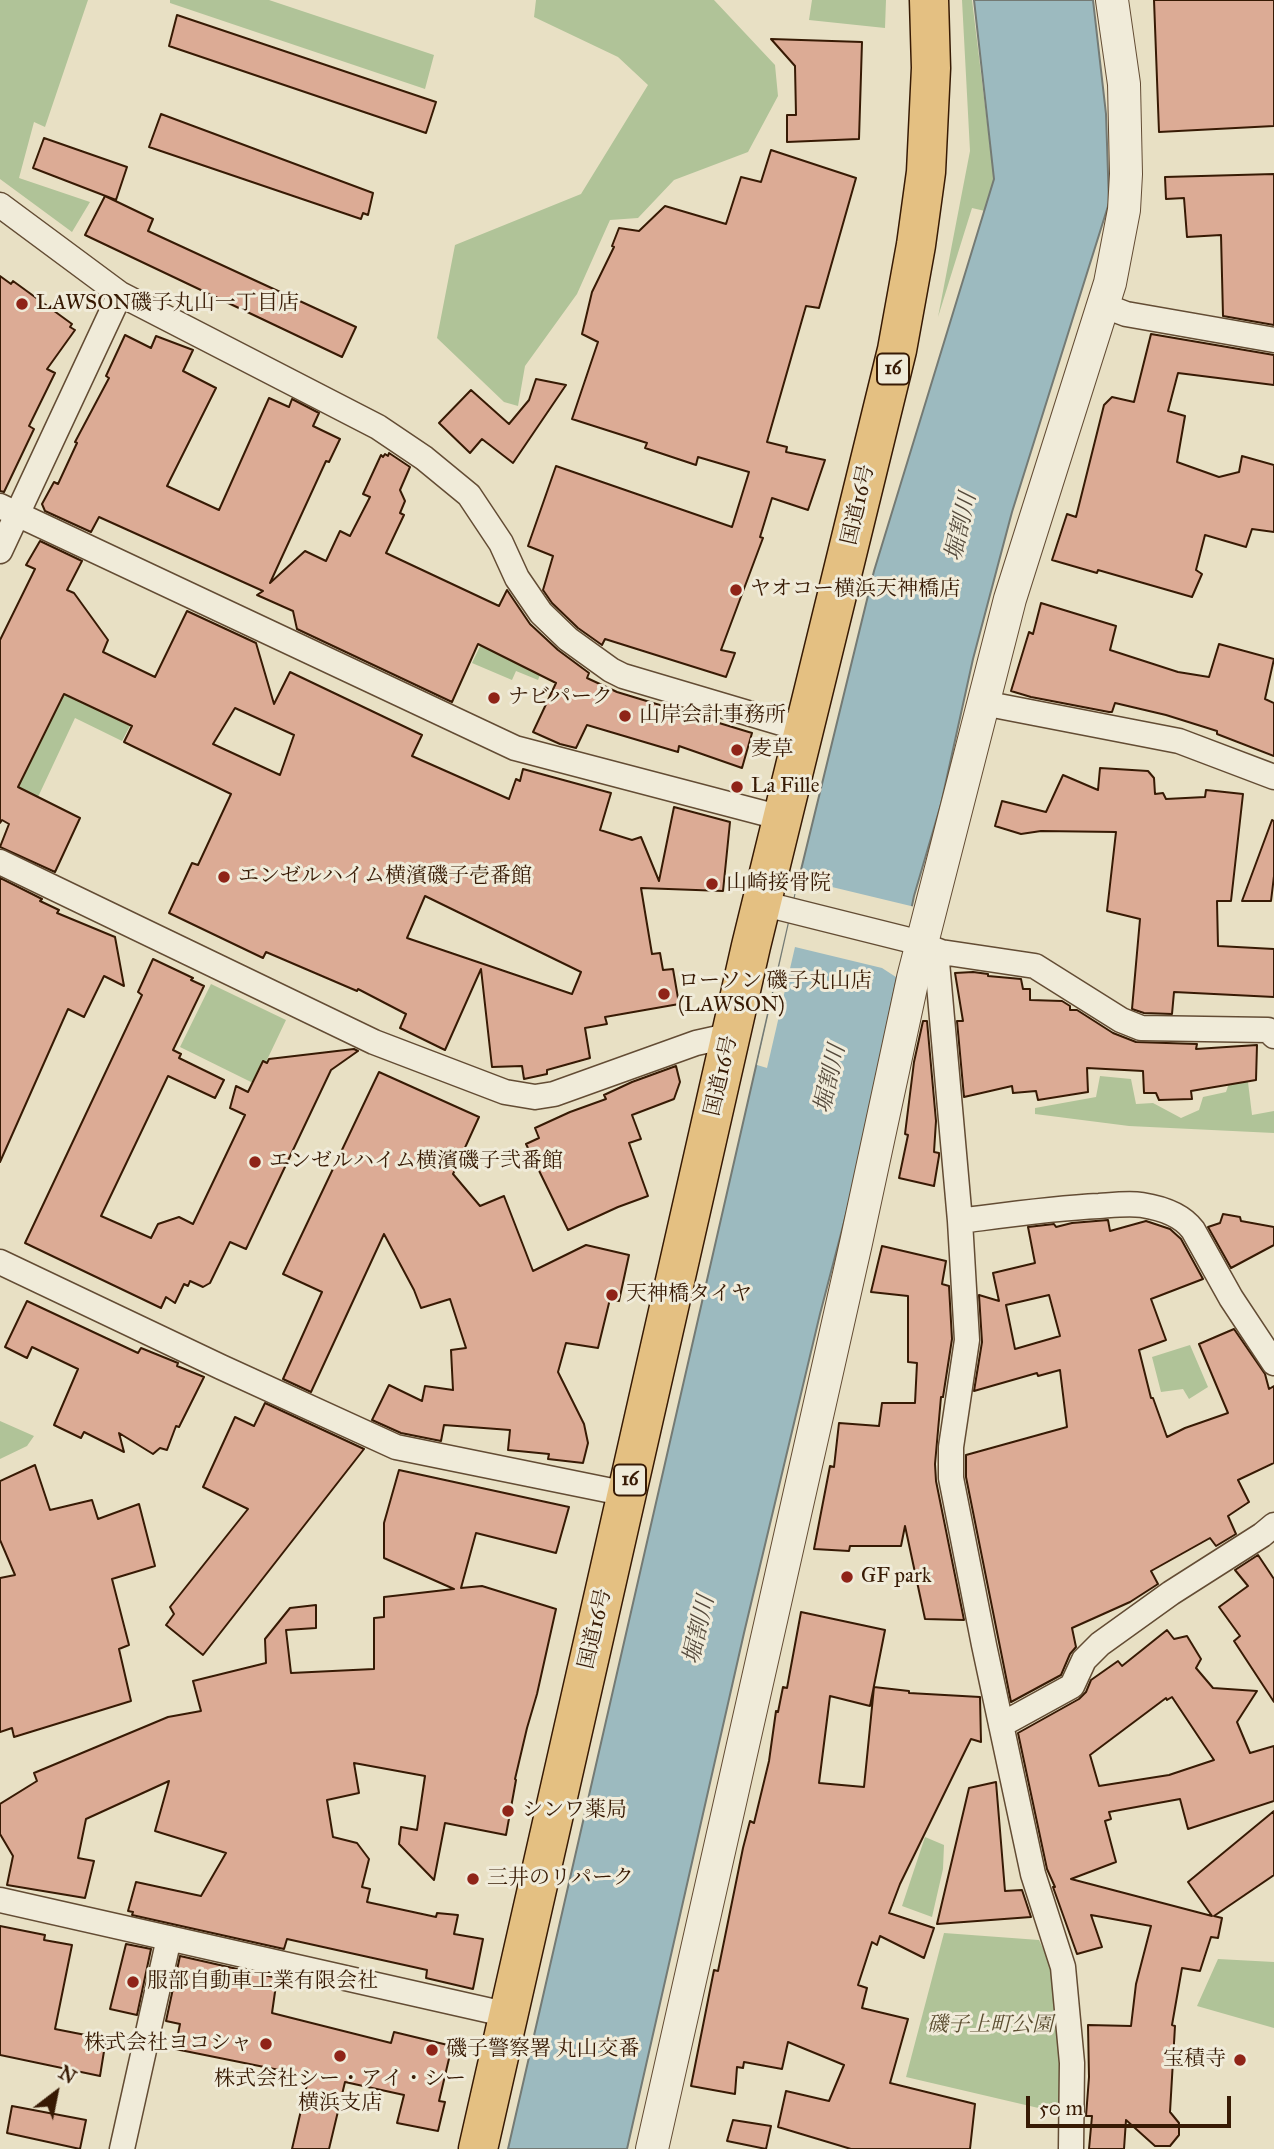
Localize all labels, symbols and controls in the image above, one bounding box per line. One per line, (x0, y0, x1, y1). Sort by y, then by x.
place label: LAWSON磯子丸山一丁目店 (36, 291, 299, 317)
marker: LAWSON磯子丸山一丁目店 (14, 296, 30, 312)
road number: 16 (877, 354, 909, 384)
street label: 国道16号 (837, 462, 881, 548)
water label: 堀割川 (941, 490, 983, 564)
place label: ヤオコー横浜天神橋店 (750, 577, 960, 603)
marker: ヤオコー横浜天神橋店 (728, 582, 744, 598)
place label: ナビパーク (508, 685, 613, 711)
marker: ナビパーク (486, 690, 502, 706)
place label: 山岸会計事務所 (639, 703, 786, 729)
marker: 山岸会計事務所 (617, 708, 633, 724)
place label: 麦草 (751, 737, 793, 763)
marker: 麦草 (729, 742, 745, 758)
place label: La Fille (751, 774, 819, 800)
marker: La Fille (729, 779, 745, 795)
place label: エンゼルハイム横濱磯子壱番館 (238, 864, 532, 890)
marker: エンゼルハイム横濱磯子壱番館 (216, 869, 232, 885)
place label: 山崎接骨院 (726, 871, 831, 897)
marker: 山崎接骨院 (704, 876, 720, 892)
place label: ローソン 磯子丸山店 (LAWSON) (678, 969, 872, 1019)
marker: ローソン 磯子丸山店 (LAWSON) (656, 986, 672, 1002)
street label: 国道16号 (700, 1033, 744, 1119)
water label: 堀割川 (810, 1042, 852, 1116)
place label: エンゼルハイム横濱磯子弐番館 (269, 1149, 563, 1175)
marker: エンゼルハイム横濱磯子弐番館 (247, 1154, 263, 1170)
place label: 天神橋タイヤ (626, 1282, 752, 1308)
marker: 天神橋タイヤ (604, 1287, 620, 1303)
road number: 16 (614, 1464, 646, 1496)
place label: GF park (861, 1564, 931, 1590)
marker: GF park (839, 1569, 855, 1585)
street label: 国道16号 (574, 1586, 618, 1672)
water label: 堀割川 (679, 1593, 721, 1667)
place label: シンワ薬局 (522, 1798, 627, 1824)
marker: シンワ薬局 (500, 1803, 516, 1819)
place label: 三井のリパーク (487, 1866, 634, 1892)
marker: 三井のリパーク (465, 1871, 481, 1887)
place label: 服部自動車工業有限会社 (147, 1969, 378, 1995)
marker: 服部自動車工業有限会社 (125, 1974, 141, 1990)
park label: 磯子上町公園 (927, 2013, 1053, 2039)
place label: 株式会社ヨコシャ (84, 2031, 252, 2057)
marker: 株式会社ヨコシャ (258, 2036, 274, 2052)
place label: 磯子警察署 丸山交番 (446, 2037, 640, 2063)
marker: 磯子警察署 丸山交番 (424, 2042, 440, 2058)
place label: 宝積寺 (1163, 2047, 1226, 2073)
marker: 株式会社シー・アイ・シー 横浜支店 (332, 2048, 348, 2064)
marker: 宝積寺 (1232, 2052, 1248, 2068)
north arrow (21, 2058, 91, 2128)
text: N (54, 2061, 80, 2089)
place label: 株式会社シー・アイ・シー 横浜支店 (214, 2067, 466, 2117)
scale bar (1029, 2082, 1234, 2126)
text: 50 m (1039, 2095, 1083, 2121)

